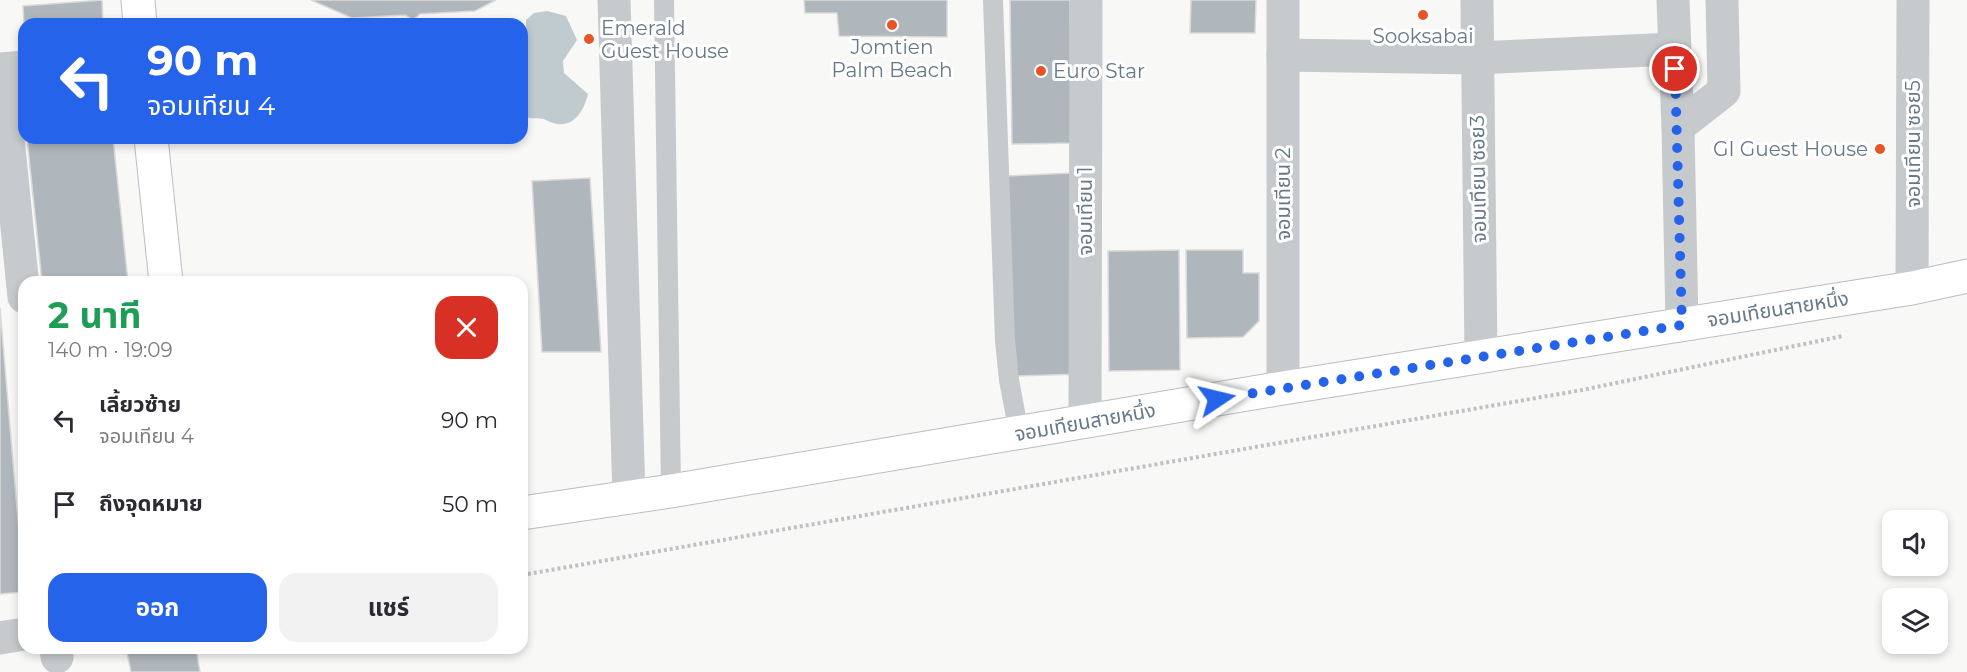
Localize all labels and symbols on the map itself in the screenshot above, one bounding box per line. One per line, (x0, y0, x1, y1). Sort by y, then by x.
marker: Sooksabai (1416, 8, 1430, 22)
place label: Emerald Guest House (601, 16, 729, 63)
marker: Jomtien Palm Beach (885, 18, 899, 32)
place label: Sooksabai (1372, 24, 1474, 48)
marker: Emerald Guest House (582, 32, 596, 46)
place label: Jomtien Palm Beach (832, 35, 953, 82)
pin (1649, 43, 1700, 94)
place label: Euro Star (1053, 59, 1145, 83)
marker: Euro Star (1034, 64, 1048, 78)
street label: จอมเทียน ซอย5 (1901, 80, 1925, 208)
street label: จอมเทียน ซอย3 (1465, 115, 1491, 243)
place label: GI Guest House (1713, 137, 1868, 161)
marker: GI Guest House (1873, 142, 1887, 156)
street label: จอมเทียน 2 (1271, 147, 1295, 241)
street label: จอมเทียน 1 (1073, 166, 1097, 256)
street label: จอมเทียนสายหนึ่ง (1705, 284, 1850, 332)
position arrow (1185, 367, 1249, 431)
street label: จอมเทียนสายหนึ่ง (1012, 396, 1157, 446)

